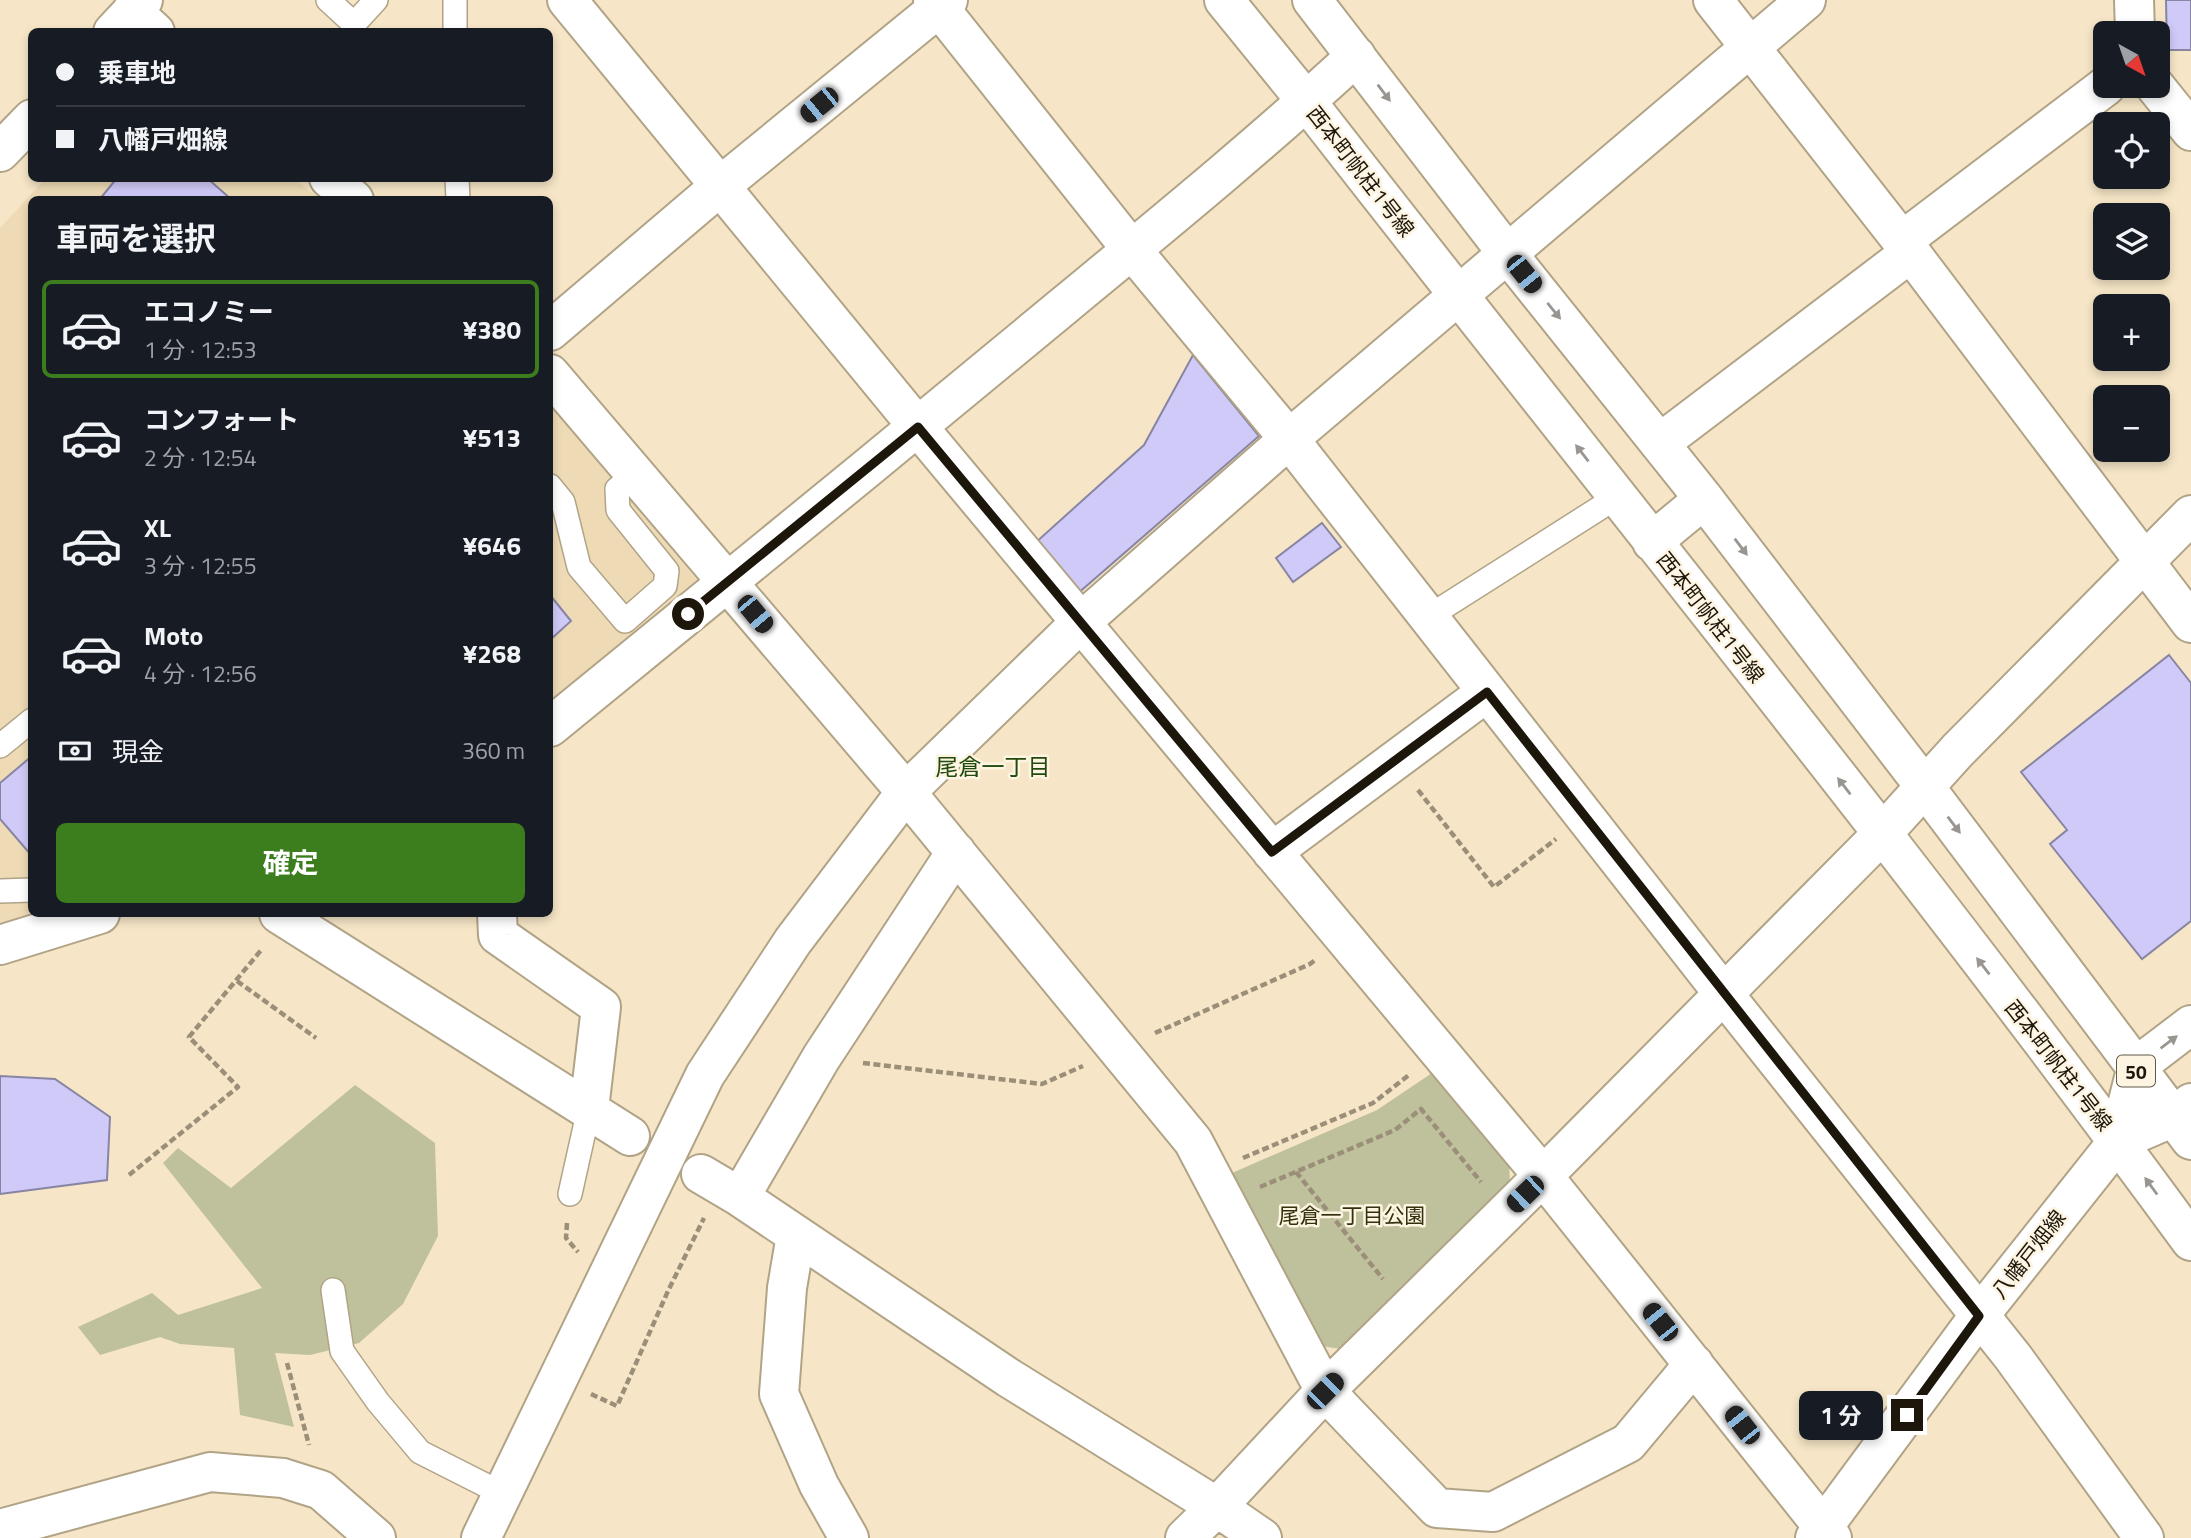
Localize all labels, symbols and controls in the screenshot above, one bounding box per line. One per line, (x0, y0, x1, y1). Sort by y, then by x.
north arrow (2093, 21, 2170, 98)
map controls (2093, 21, 2170, 462)
text: 乗車地 (98, 53, 176, 92)
one-way arrow (1377, 83, 1392, 101)
car (797, 84, 842, 126)
street label: 西本町帆柱1号線 (1300, 99, 1422, 243)
button: locate (2093, 112, 2170, 189)
text: 八幡戸畑線 (98, 120, 228, 159)
button: layers (2093, 203, 2170, 280)
text: 車両を選択 (56, 214, 216, 262)
car (1503, 251, 1546, 297)
text: エコノミー (144, 292, 274, 331)
button: + (2093, 294, 2170, 371)
icon: car (60, 298, 123, 361)
one-way arrow (1546, 302, 1561, 320)
text: ¥380 (463, 310, 521, 349)
text: 1 分 · 12:53 (144, 332, 257, 367)
button: − (2093, 385, 2170, 462)
text: コンフォート (144, 400, 299, 439)
icon: car (60, 406, 123, 469)
text: ¥513 (463, 418, 521, 457)
text: 2 分 · 12:54 (144, 440, 257, 475)
one-way arrow (1575, 444, 1590, 462)
text: XL (144, 508, 171, 547)
icon: car (60, 514, 123, 577)
text: ¥646 (463, 526, 521, 565)
one-way arrow (1733, 538, 1747, 556)
street label: 西本町帆柱1号線 (1650, 545, 1772, 689)
text: 3 分 · 12:55 (144, 548, 257, 583)
car (734, 591, 777, 637)
route start (672, 598, 704, 630)
text: Moto (144, 616, 203, 655)
icon: car (60, 622, 123, 685)
text: ¥268 (463, 634, 521, 673)
text: 4 分 · 12:56 (144, 656, 257, 691)
icon: cash (56, 732, 94, 770)
text: 現金 (112, 732, 164, 771)
text: 360 m (462, 733, 525, 768)
district label: 尾倉一丁目 (936, 749, 1051, 784)
one-way arrow (1836, 777, 1851, 795)
one-way arrow (1946, 815, 1961, 833)
button: 確定 (56, 823, 525, 903)
one-way arrow (1976, 956, 1990, 975)
street label: 西本町帆柱1号線 (1998, 993, 2120, 1137)
one-way arrow (2160, 1035, 2178, 1049)
road number: 50 (2117, 1056, 2155, 1086)
car (1503, 1172, 1548, 1216)
one-way arrow (2143, 1177, 2158, 1195)
park label: 尾倉一丁目公園 (1279, 1199, 1426, 1231)
street label: 八幡戸畑線 (1983, 1203, 2073, 1305)
car (1639, 1299, 1682, 1345)
car (1303, 1369, 1348, 1413)
callout: 1 分 (1798, 1390, 1882, 1440)
text: 1 分 (1821, 1398, 1861, 1433)
route end (1891, 1399, 1923, 1431)
car (1721, 1402, 1764, 1448)

